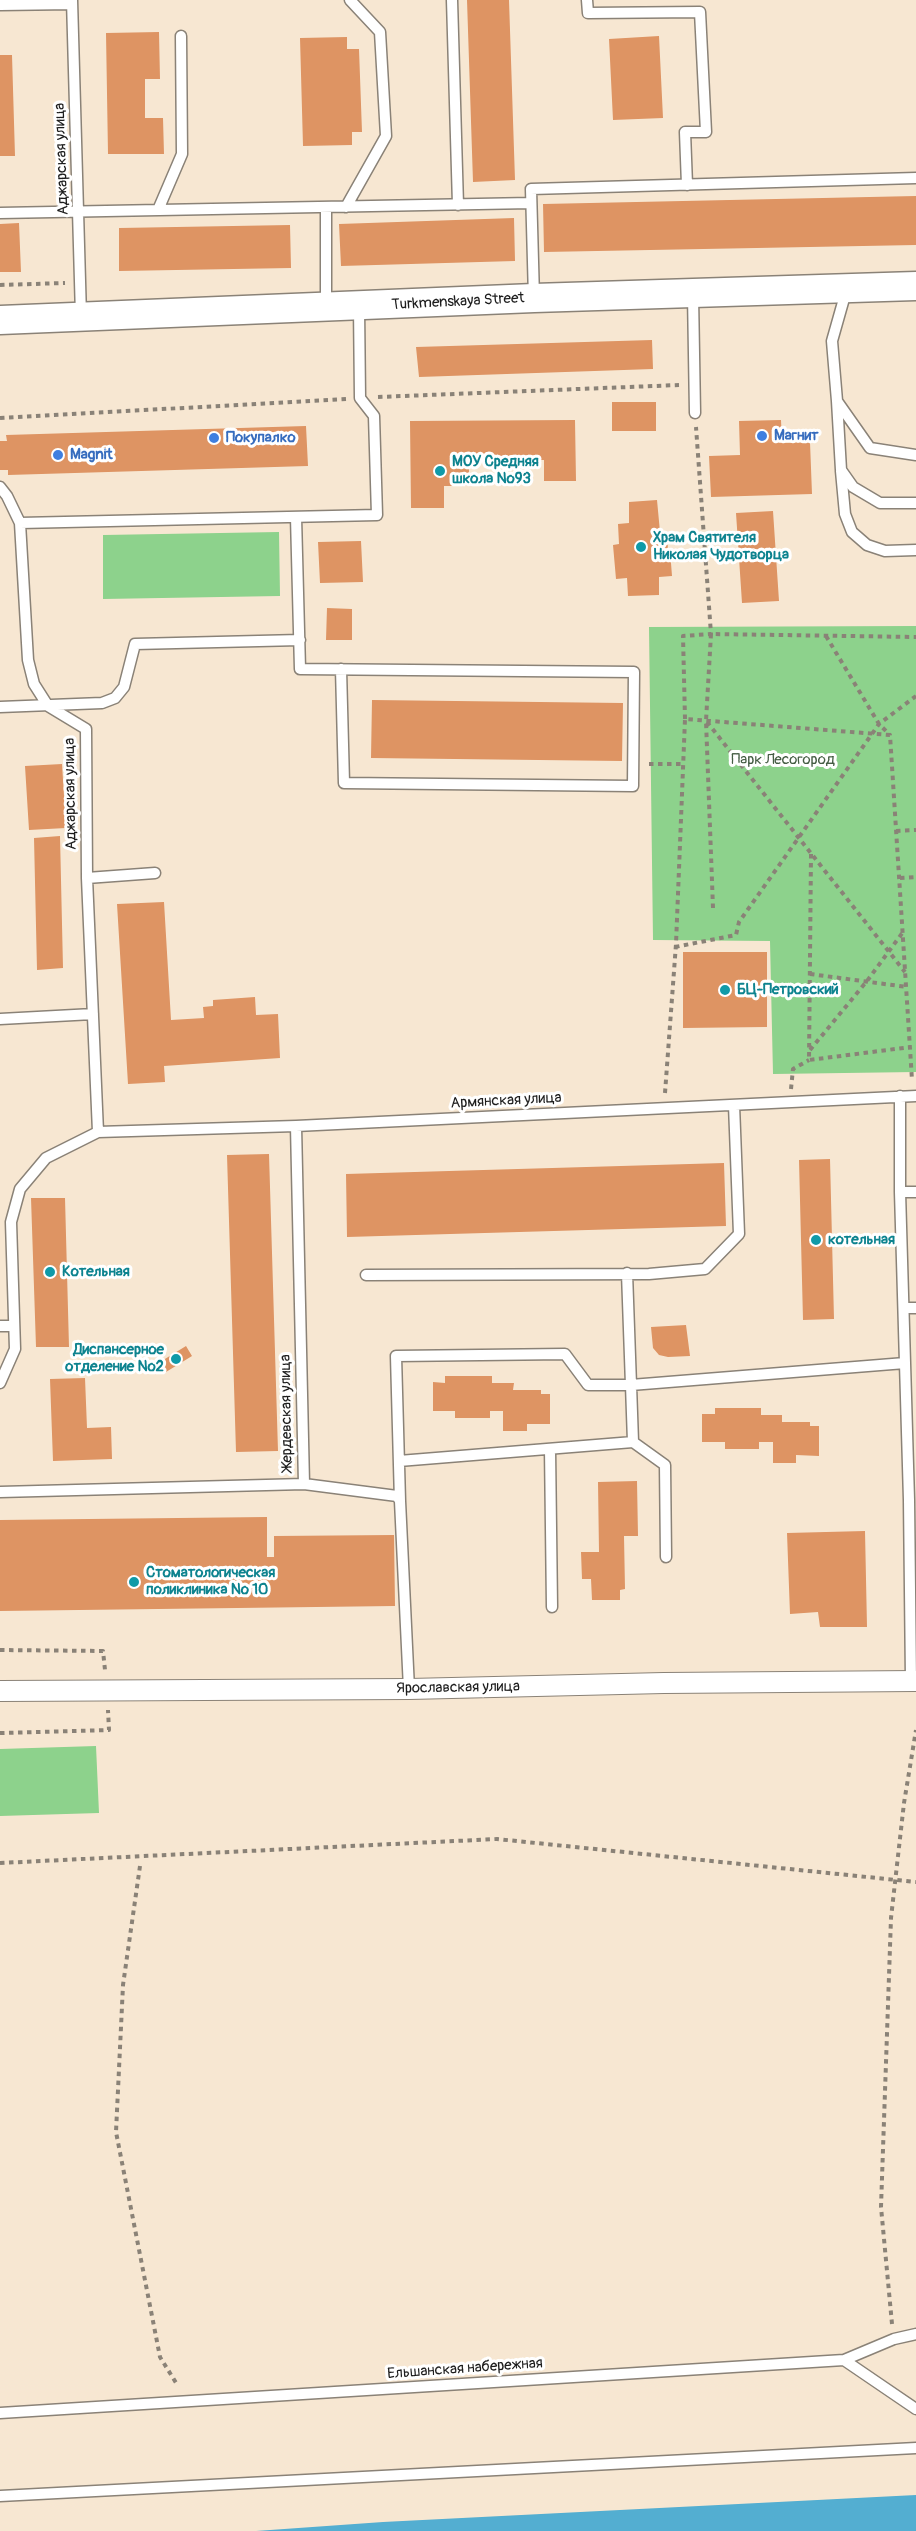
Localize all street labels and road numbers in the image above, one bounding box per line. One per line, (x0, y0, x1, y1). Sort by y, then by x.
street label: Аджарская улица (51, 103, 73, 215)
street label: Turkmenskaya Street (391, 290, 525, 314)
street label: Аджарская улица (61, 738, 81, 850)
street label: Армянская улица (450, 1089, 562, 1113)
street label: Жердевская улица (277, 1354, 297, 1472)
street label: Ярославская улица (396, 1678, 520, 1698)
street label: Ельшанская набережная (387, 2355, 543, 2383)

